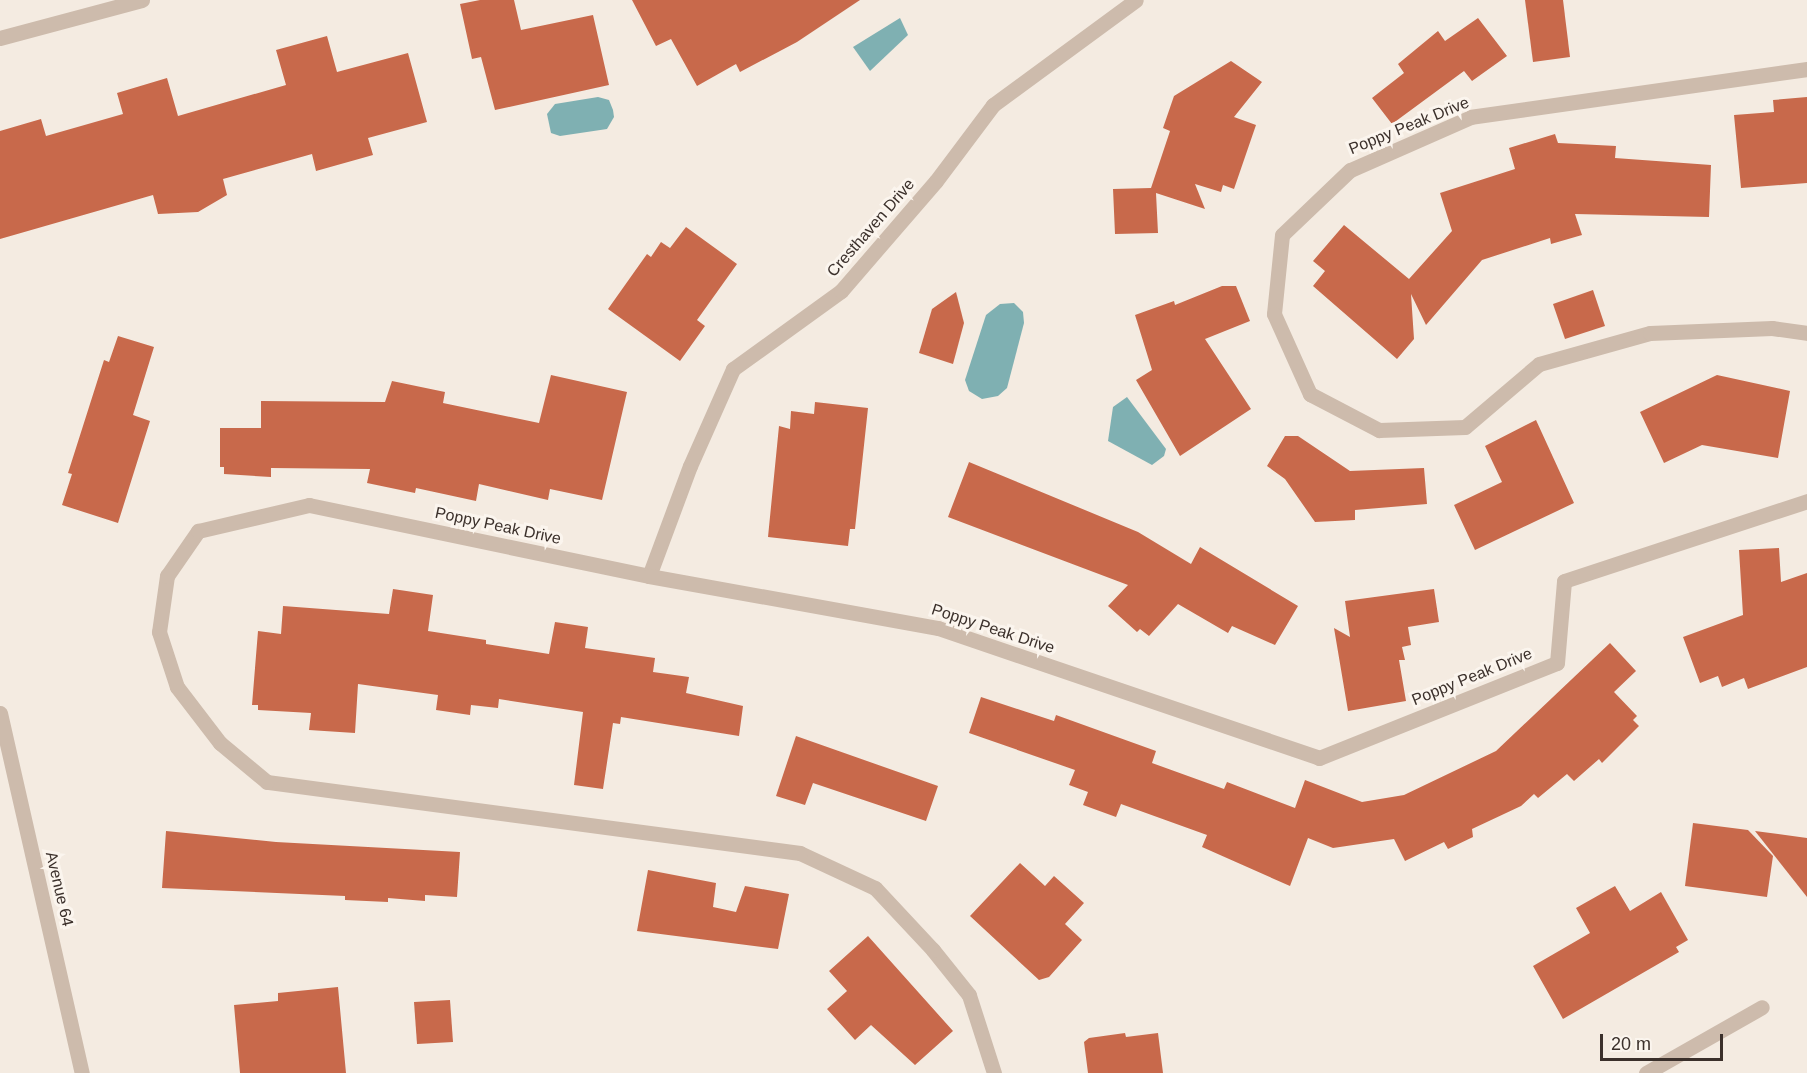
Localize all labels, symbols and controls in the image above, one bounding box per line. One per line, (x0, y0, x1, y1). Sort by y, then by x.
street label: Poppy Peak Drive (1346, 93, 1472, 159)
street label: Cresthaven Drive (823, 175, 919, 281)
street label: Poppy Peak Drive (433, 503, 563, 549)
street label: Poppy Peak Drive (929, 600, 1057, 658)
street label: Poppy Peak Drive (1409, 644, 1535, 710)
street label: Avenue 64 (41, 850, 77, 928)
scale bar (1603, 1022, 1726, 1060)
text: 20 m (1611, 1034, 1651, 1054)

